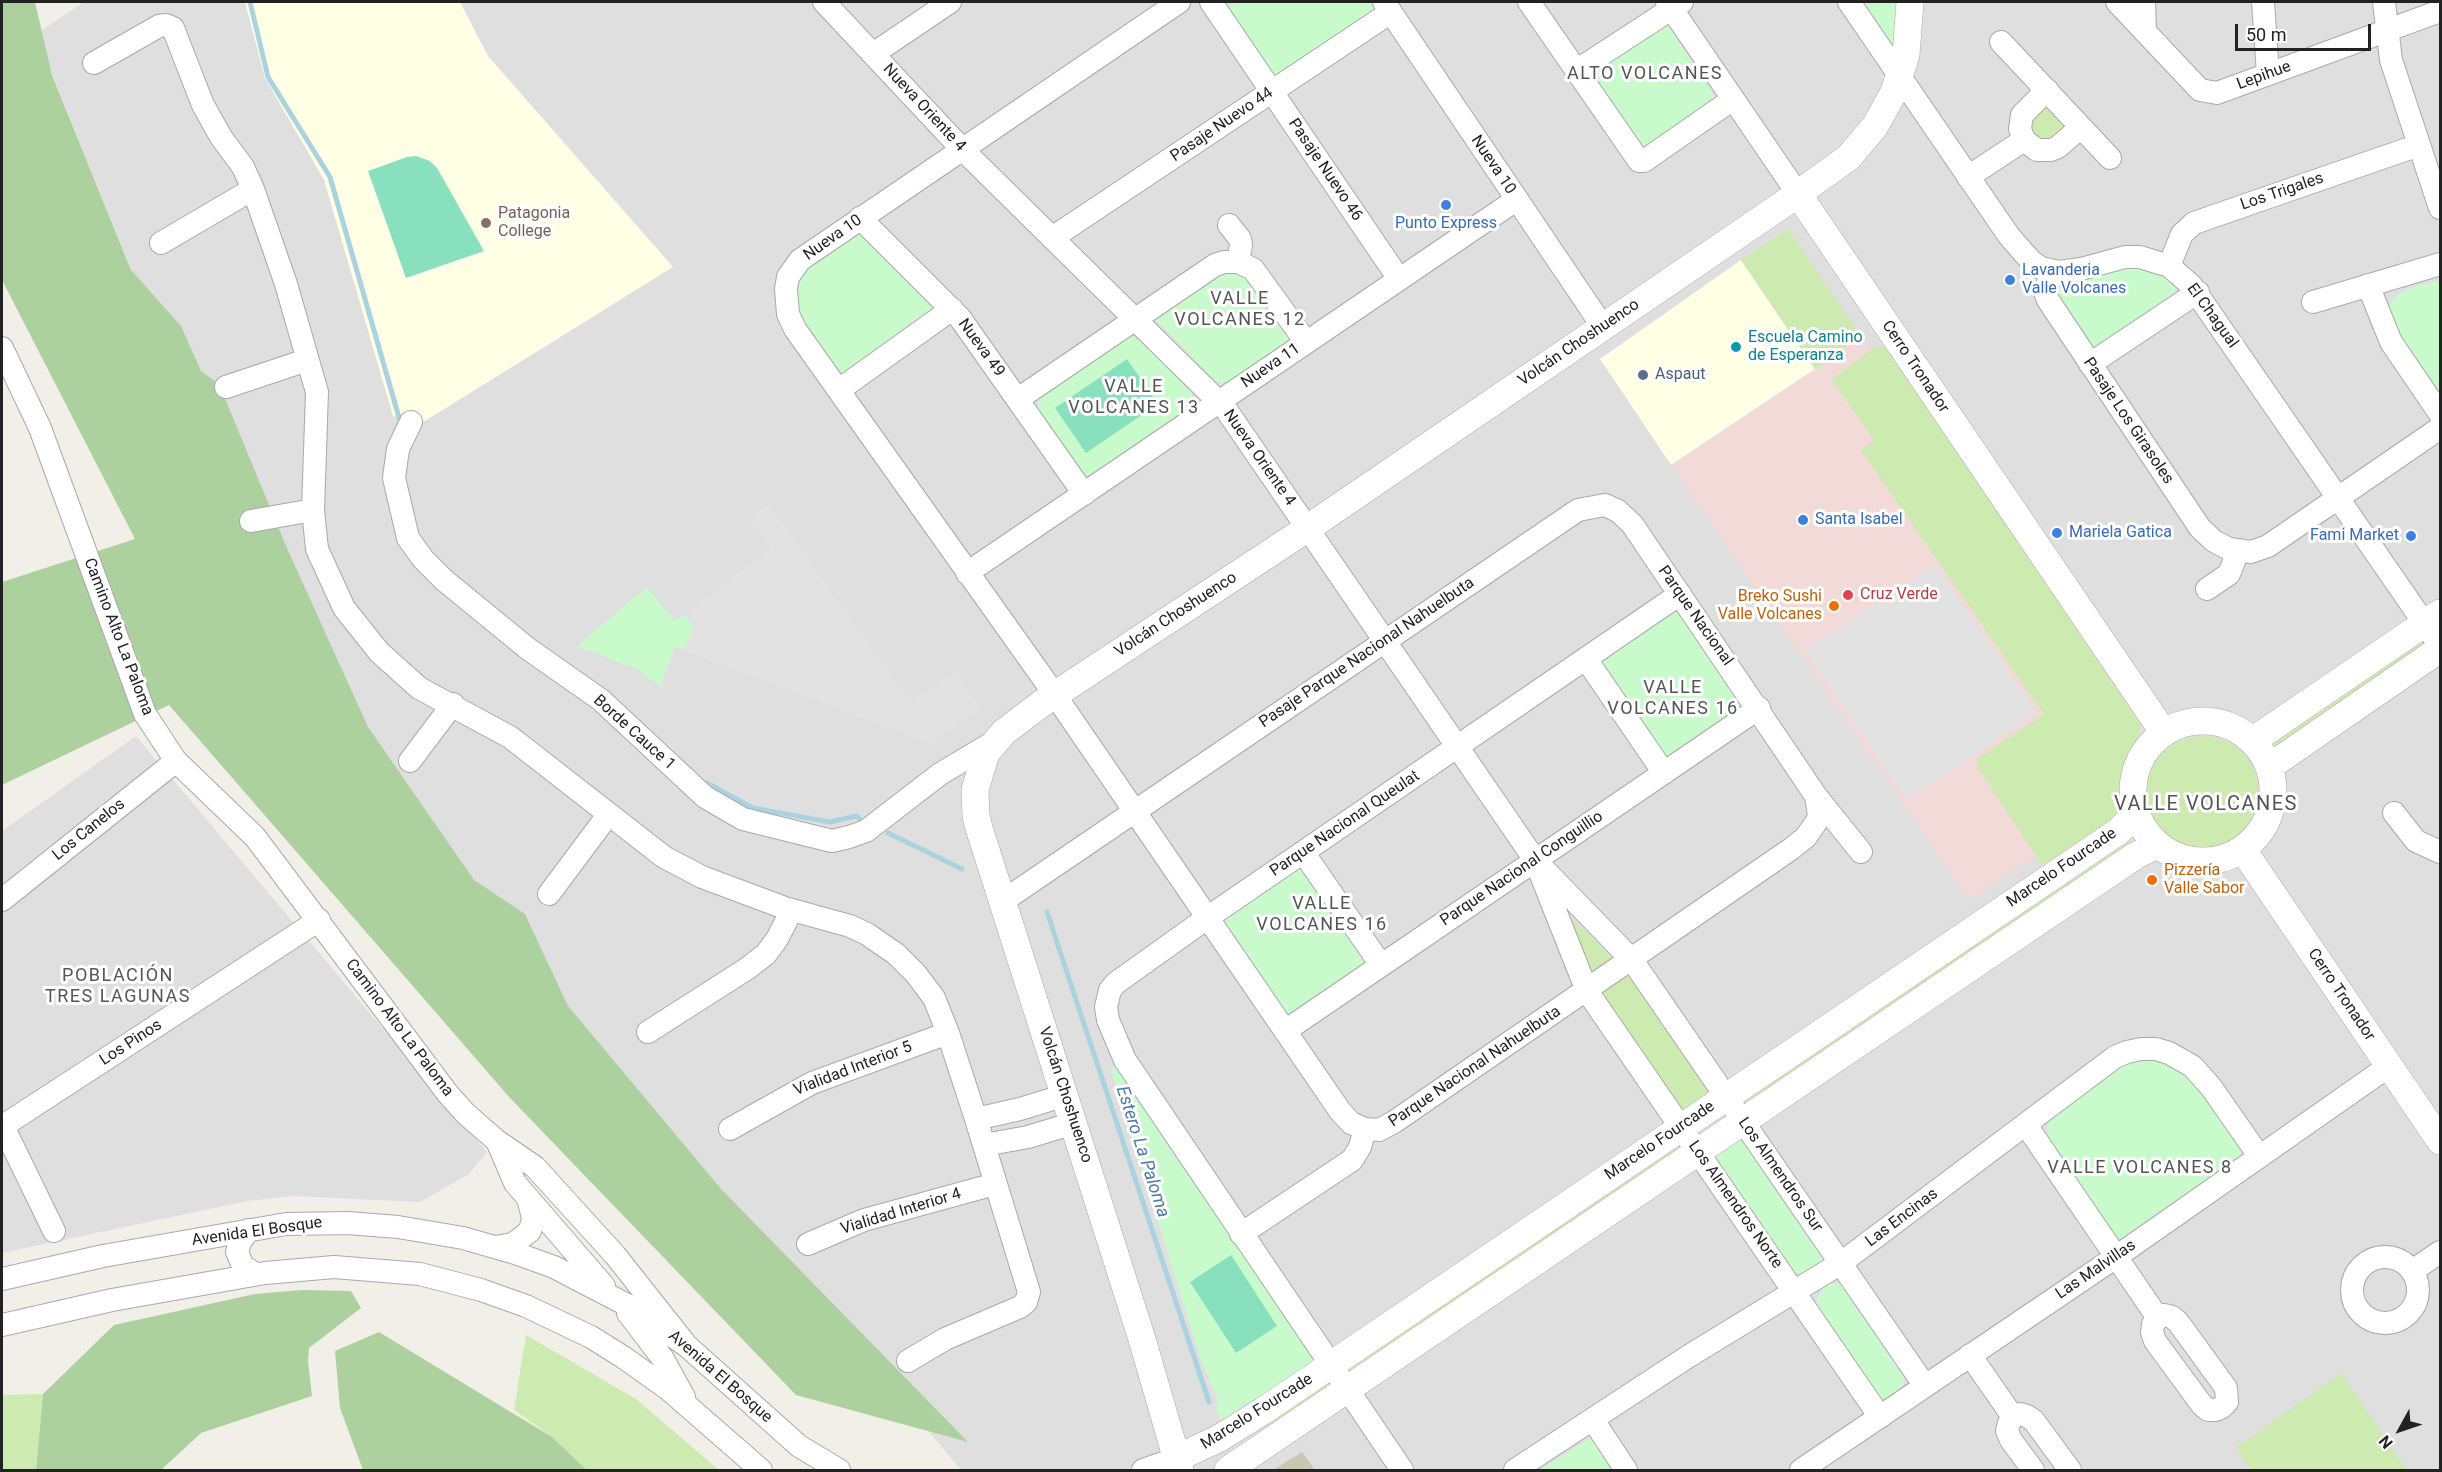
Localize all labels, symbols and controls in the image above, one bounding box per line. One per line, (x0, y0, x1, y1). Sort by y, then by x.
scale bar (2238, 12, 2374, 50)
text: 50 m (2246, 24, 2286, 45)
street label: Lepihue (2234, 57, 2294, 95)
street label: Nueva Oriente 4 (878, 60, 970, 156)
district label: ALTO VOLCANES (1567, 63, 1723, 85)
street label: Pasaje Nuevo 44 (1167, 84, 1277, 166)
street label: Pasaje Nuevo 46 (1284, 115, 1366, 225)
street label: Nueva 10 (1466, 132, 1520, 198)
street label: Los Trigales (2238, 169, 2326, 215)
marker: Punto Express (1439, 198, 1453, 212)
place label: Patagonia College (498, 204, 570, 242)
street label: Nueva 10 (800, 211, 866, 265)
place label: Punto Express (1395, 214, 1497, 234)
marker: Patagonia College (479, 216, 493, 230)
place label: Lavanderia Valle Volcanes (2022, 261, 2126, 299)
marker: Lavanderia Valle Volcanes (2003, 273, 2017, 287)
street label: El Chagual (2182, 280, 2242, 352)
district label: VALLE VOLCANES 12 (1174, 288, 1306, 330)
street label: Volcán Choshuenco (1515, 295, 1643, 391)
street label: Nueva 49 (954, 315, 1008, 381)
street label: Cerro Tronador (1877, 317, 1953, 417)
place label: Escuela Camino de Esperanza (1748, 328, 1863, 366)
street label: Nueva 11 (1238, 339, 1304, 393)
marker: Escuela Camino de Esperanza (1729, 340, 1743, 354)
street label: Pasaje Los Girasoles (2079, 354, 2177, 488)
place label: Aspaut (1655, 365, 1705, 385)
marker: Aspaut (1636, 368, 1650, 382)
district label: VALLE VOLCANES 13 (1068, 376, 1200, 418)
street label: Nueva Oriente 4 (1219, 406, 1299, 510)
place label: Santa Isabel (1815, 510, 1903, 530)
marker: Santa Isabel (1796, 513, 1810, 527)
place label: Mariela Gatica (2069, 523, 2172, 543)
marker: Mariela Gatica (2050, 526, 2064, 540)
place label: Fami Market (2310, 526, 2399, 546)
marker: Fami Market (2404, 529, 2418, 543)
street label: Camino Alto La Paloma (79, 556, 157, 718)
street label: Parque Nacional (1653, 562, 1737, 670)
street label: Volcán Choshuenco (1111, 568, 1241, 662)
street label: Pasaje Parque Nacional Nahuelbuta (1256, 574, 1478, 732)
place label: Cruz Verde (1860, 585, 1938, 605)
place label: Breko Sushi Valle Volcanes (1718, 587, 1822, 625)
marker: Cruz Verde (1841, 588, 1855, 602)
marker: Breko Sushi Valle Volcanes (1827, 599, 1841, 613)
district label: VALLE VOLCANES 16 (1607, 677, 1739, 720)
street label: Borde Cauce 1 (589, 691, 679, 775)
street label: Parque Nacional Queulat (1267, 767, 1423, 881)
district label: VALLE VOLCANES (2114, 793, 2298, 817)
street label: Los Canelos (49, 795, 129, 865)
street label: Parque Nacional Conguillio (1437, 807, 1607, 931)
street label: Marcelo Fourcade (2003, 824, 2121, 912)
place label: Pizzería Valle Sabor (2164, 861, 2244, 899)
marker: Pizzería Valle Sabor (2145, 873, 2159, 887)
district label: VALLE VOLCANES 16 (1256, 893, 1388, 936)
street label: Cerro Tronador (2303, 945, 2379, 1045)
street label: Camino Alto La Paloma (341, 955, 457, 1101)
district label: POBLACIÓN TRES LAGUNAS (45, 965, 191, 1008)
street label: Parque Nacional Nahuelbuta (1385, 1002, 1565, 1132)
street label: Los Pinos (96, 1016, 166, 1070)
street label: Volcán Choshuenco (1034, 1025, 1096, 1165)
street label: Vialidad Interior 5 (791, 1038, 915, 1100)
water label: Estero La Paloma (1111, 1084, 1173, 1220)
street label: Marcelo Fourcade (1601, 1097, 1719, 1185)
street label: Los Almendros Sur (1733, 1114, 1827, 1236)
street label: Los Almendros Norte (1684, 1138, 1786, 1272)
district label: VALLE VOLCANES 8 (2047, 1157, 2233, 1179)
street label: Vialidad Interior 4 (838, 1185, 964, 1239)
street label: Las Encinas (1862, 1185, 1942, 1251)
street label: Avenida El Bosque (191, 1213, 323, 1251)
street label: Las Malvillas (2052, 1236, 2140, 1304)
street label: Avenida El Bosque (664, 1327, 776, 1427)
street label: Marcelo Fourcade (1198, 1370, 1316, 1454)
north arrow (2370, 1400, 2430, 1460)
text: N (2375, 1431, 2397, 1452)

